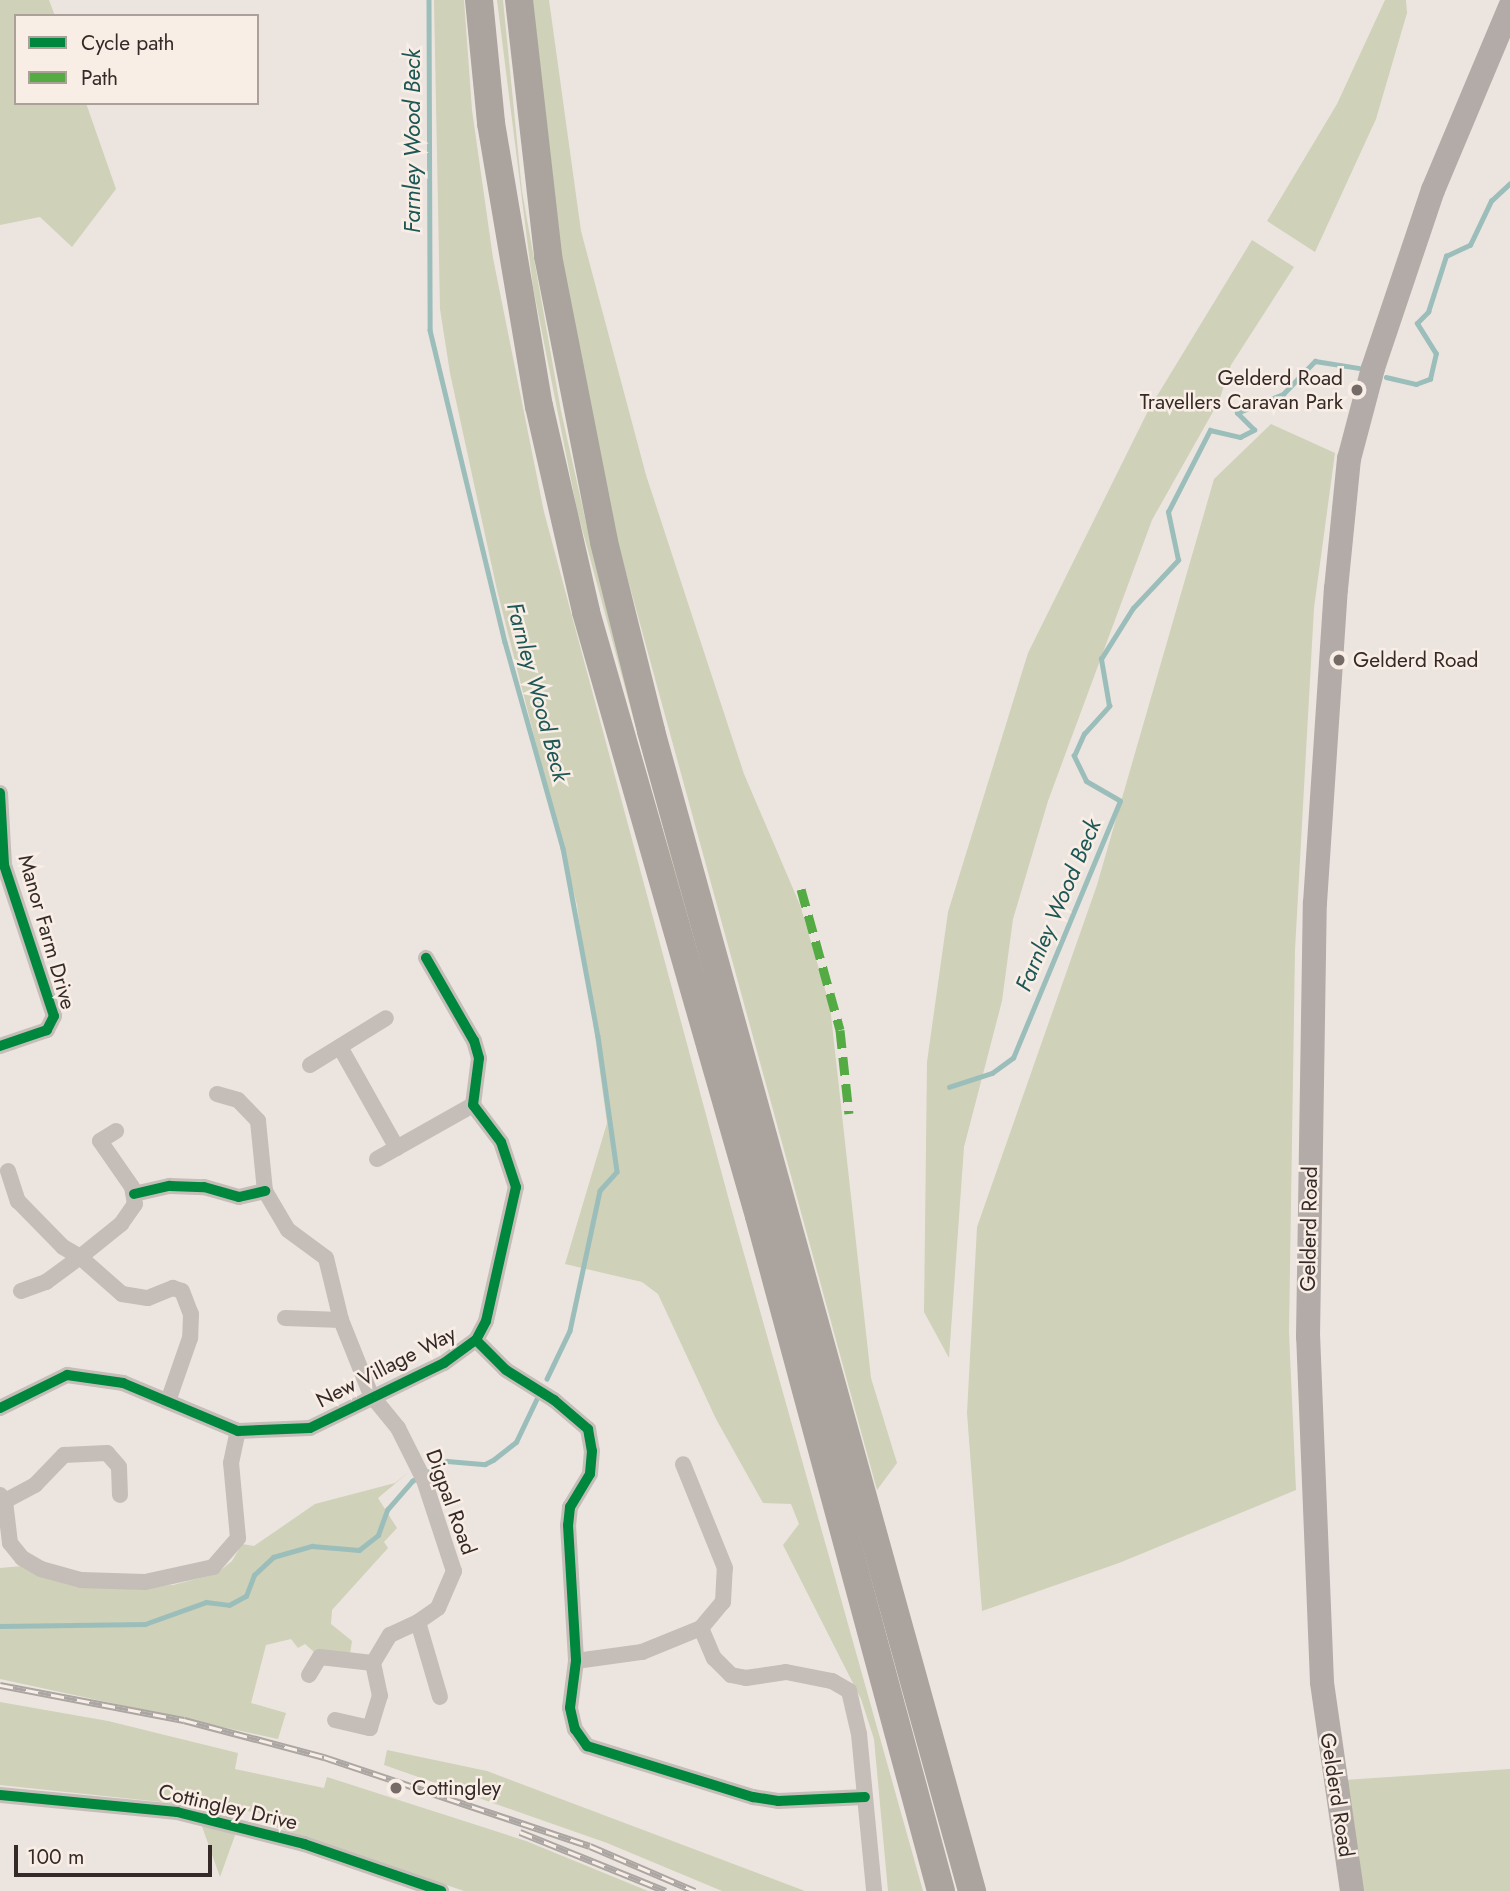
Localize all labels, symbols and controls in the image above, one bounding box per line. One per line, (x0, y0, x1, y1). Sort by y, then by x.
legend (14, 14, 259, 105)
text: Cycle path (81, 28, 174, 58)
water label: Farnley Wood Beck (398, 49, 426, 233)
text: Path (81, 63, 118, 93)
place label: Gelderd Road Travellers Caravan Park (1140, 365, 1343, 415)
marker: Gelderd Road Travellers Caravan Park (1349, 382, 1365, 398)
water label: Farnley Wood Beck (501, 599, 575, 785)
place label: Gelderd Road (1353, 647, 1478, 673)
marker: Gelderd Road (1331, 652, 1347, 668)
water label: Farnley Wood Beck (1009, 815, 1107, 995)
street label: Manor Farm Drive (13, 852, 81, 1012)
street label: Gelderd Road (1295, 1166, 1323, 1292)
street label: New Village Way (312, 1321, 460, 1413)
street label: Digpal Road (420, 1446, 482, 1558)
street label: Gelderd Road (1315, 1731, 1359, 1859)
place label: Cottingley (412, 1775, 501, 1801)
marker: Cottingley (386, 1778, 406, 1798)
street label: Cottingley Drive (156, 1779, 300, 1835)
scale bar (18, 1832, 215, 1876)
text: 100 m (27, 1842, 84, 1872)

